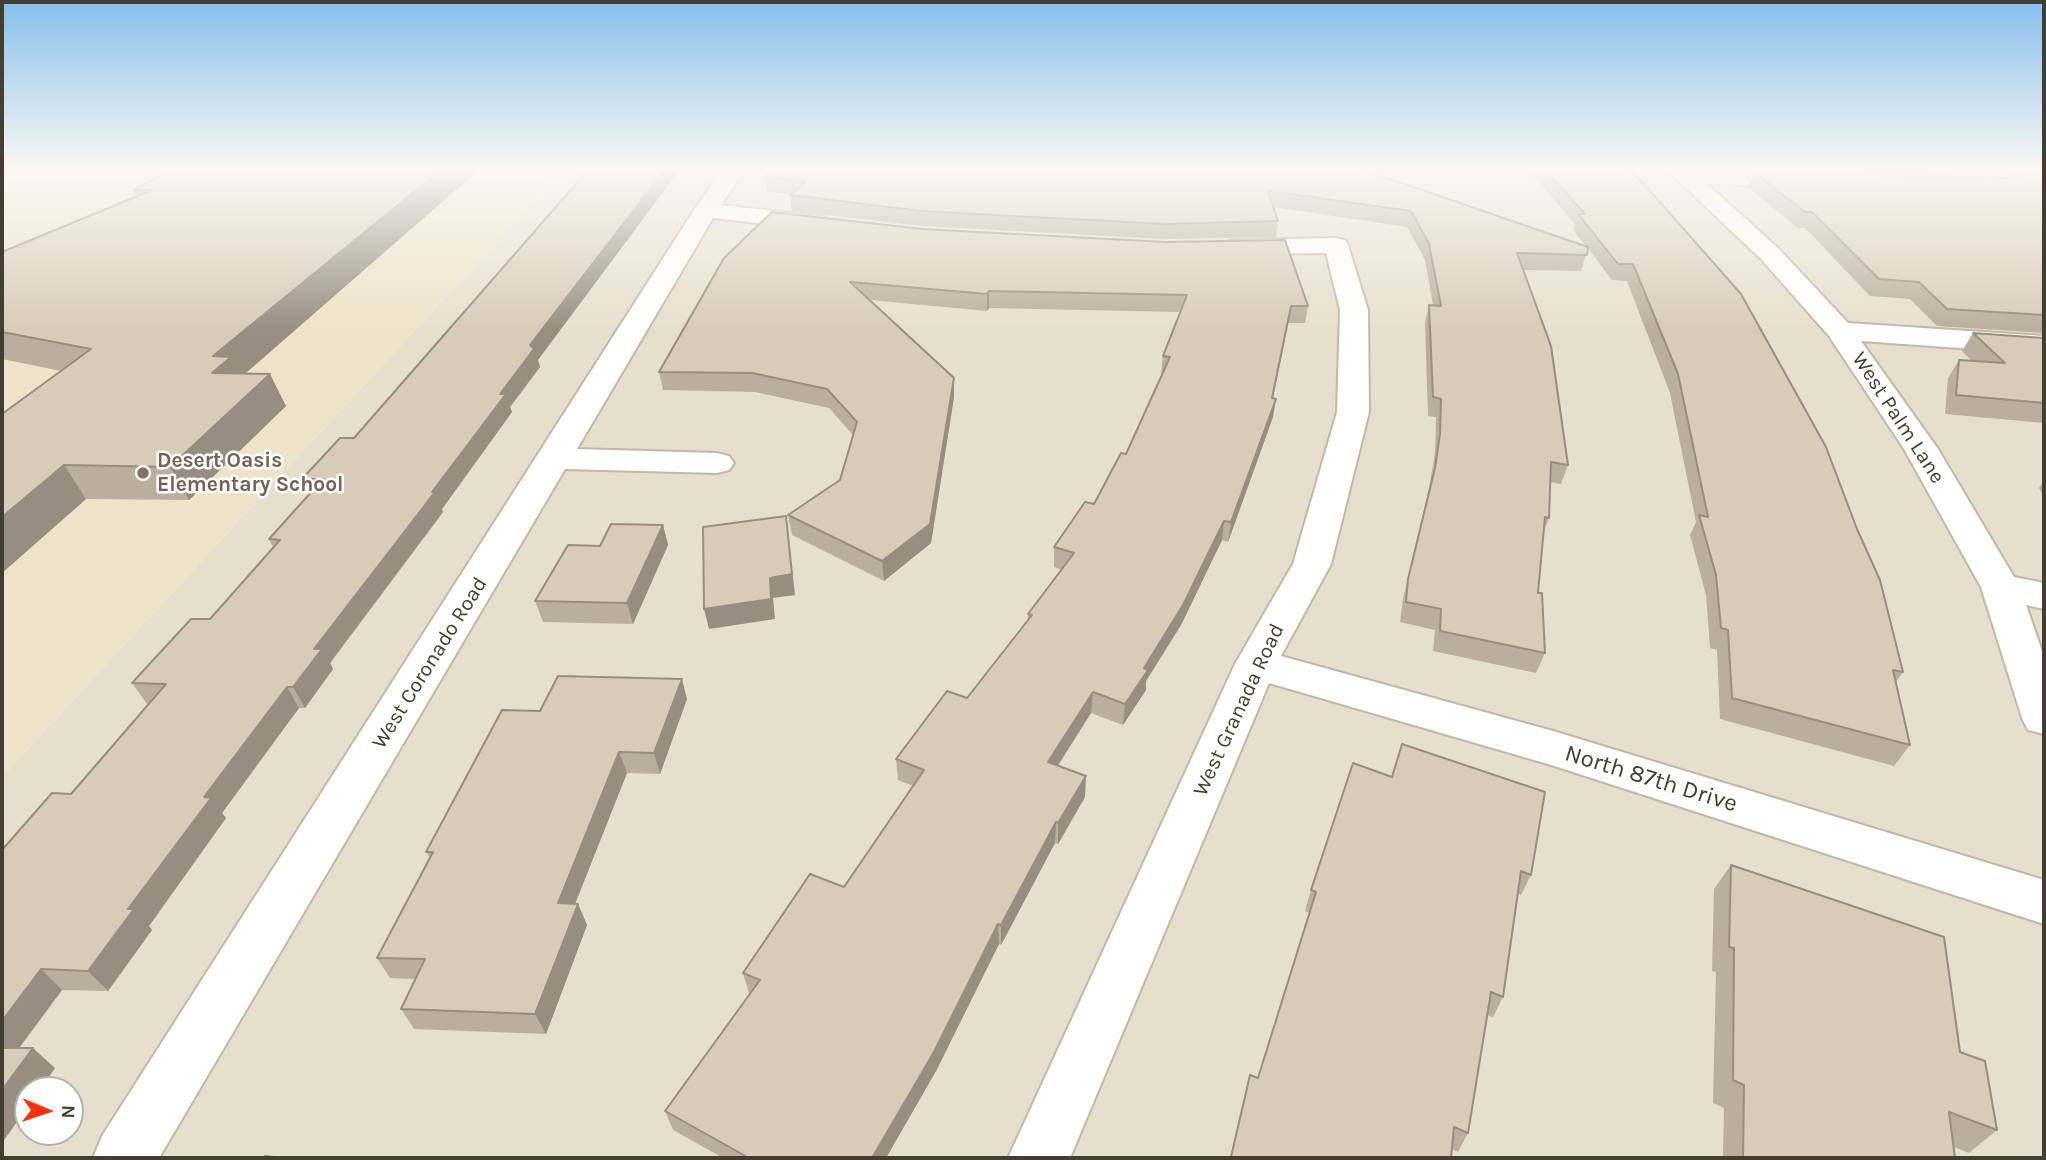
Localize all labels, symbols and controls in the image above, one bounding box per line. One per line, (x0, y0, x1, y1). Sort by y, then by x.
street label: West Palm Lane (1846, 348, 1950, 488)
place label: Desert Oasis Elementary School (157, 448, 343, 498)
marker: Desert Oasis Elementary School (135, 465, 151, 481)
street label: West Coronado Road (367, 572, 493, 754)
street label: West Granada Road (1188, 620, 1290, 800)
street label: North 87th Drive (1561, 739, 1741, 819)
north arrow (14, 1076, 84, 1146)
text: N (57, 1104, 79, 1119)

